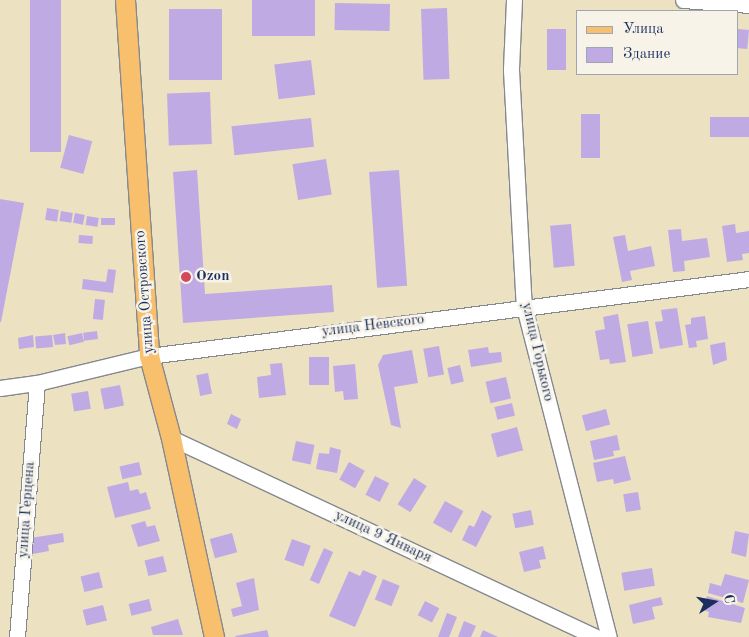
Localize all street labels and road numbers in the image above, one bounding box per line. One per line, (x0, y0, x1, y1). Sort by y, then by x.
street label: улица Островского (132, 230, 158, 354)
street label: улица Горького (517, 301, 557, 403)
street label: улица Невского (321, 311, 425, 341)
street label: улица Герцена (15, 461, 39, 559)
street label: улица 9 Января (332, 507, 434, 567)

